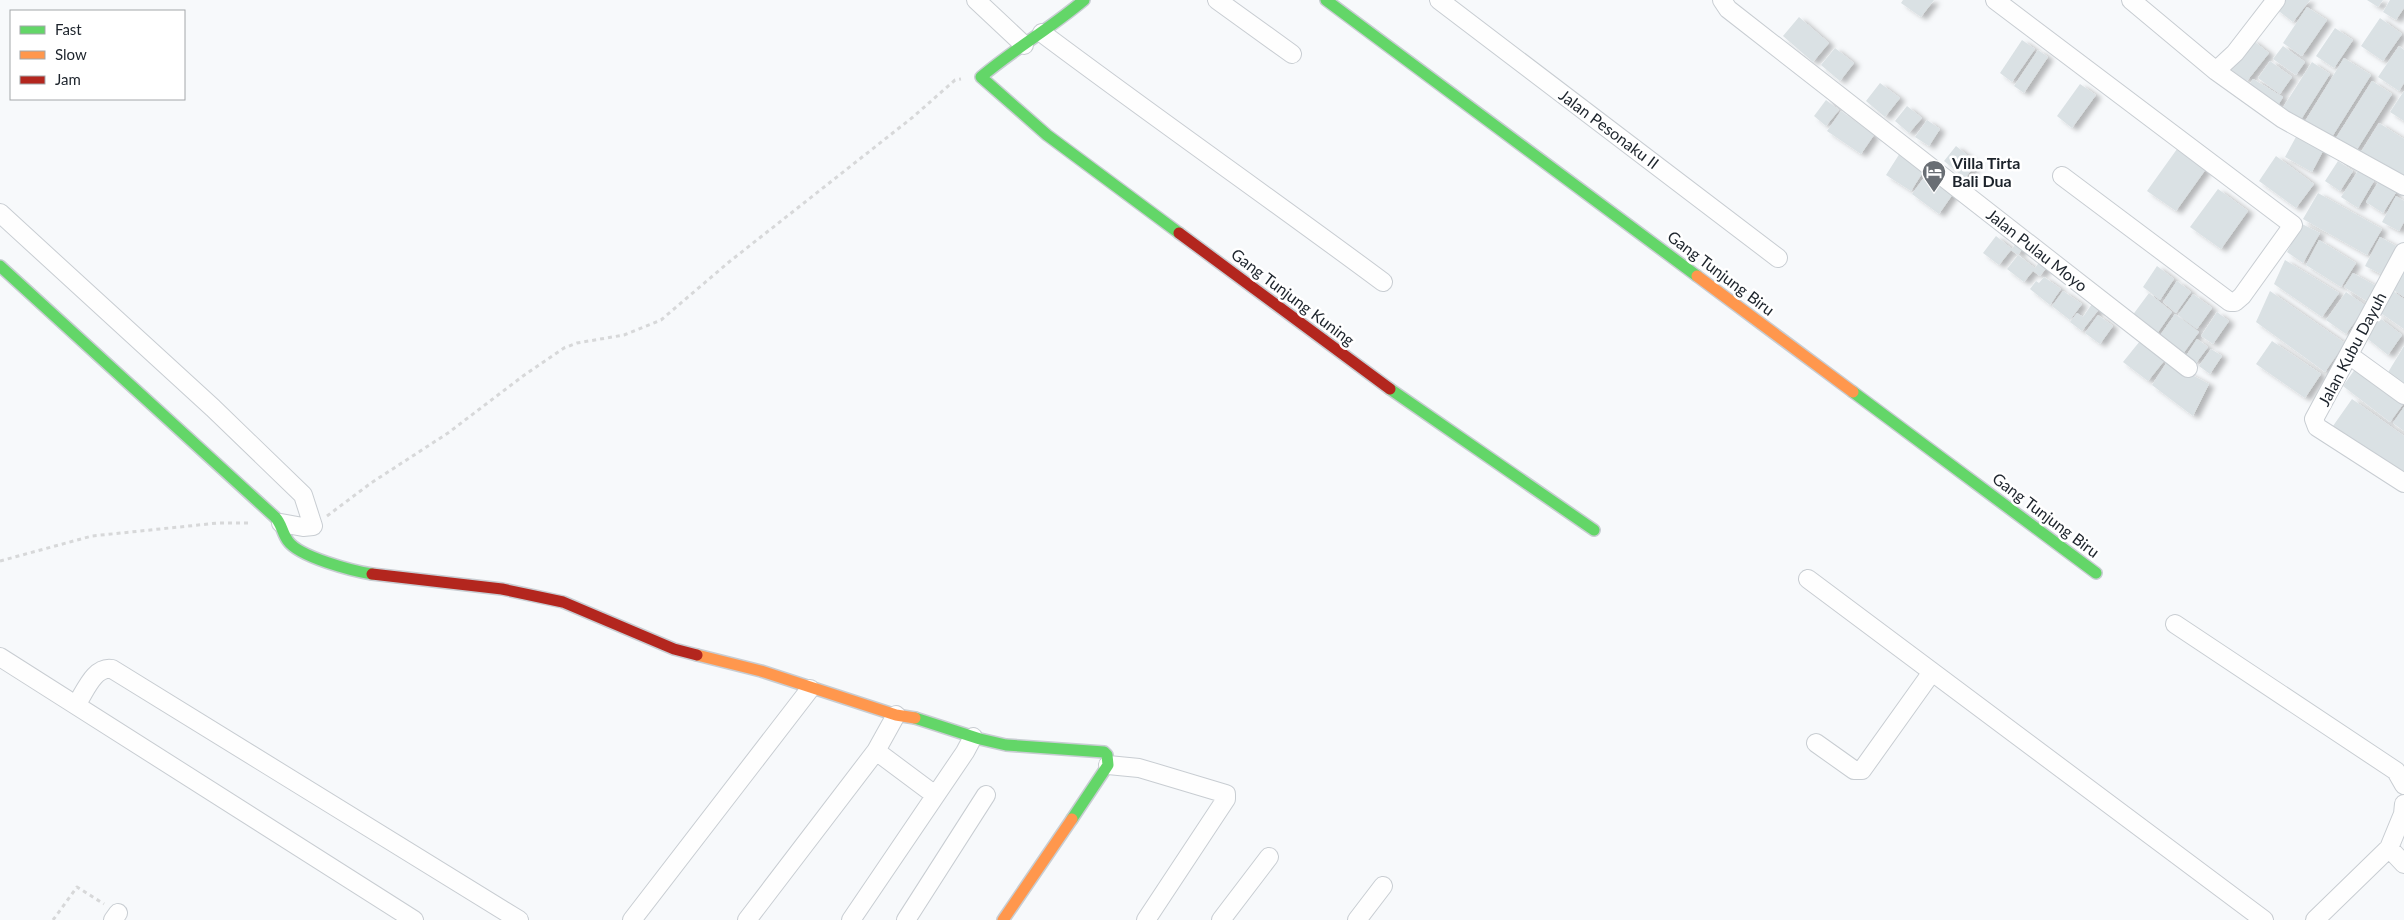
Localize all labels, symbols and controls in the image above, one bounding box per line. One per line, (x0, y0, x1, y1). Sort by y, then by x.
legend (10, 10, 185, 100)
text: Fast (55, 20, 82, 38)
text: Slow (55, 45, 87, 63)
text: Jam (55, 70, 81, 88)
street label: Jalan Pesonaku II (1556, 85, 1663, 172)
place label: Villa Tirta Bali Dua (1951, 153, 2020, 190)
hotel icon: Villa Tirta Bali Dua (1921, 159, 1947, 193)
street label: Jalan Pulau Moyo (1983, 204, 2092, 295)
street label: Gang Tunjung Biru (1664, 226, 1779, 319)
street label: Gang Tunjung Kuning (1228, 244, 1359, 349)
street label: Jalan Kubu Dayuh (2314, 289, 2390, 409)
street label: Gang Tunjung Biru (1989, 468, 2104, 561)

